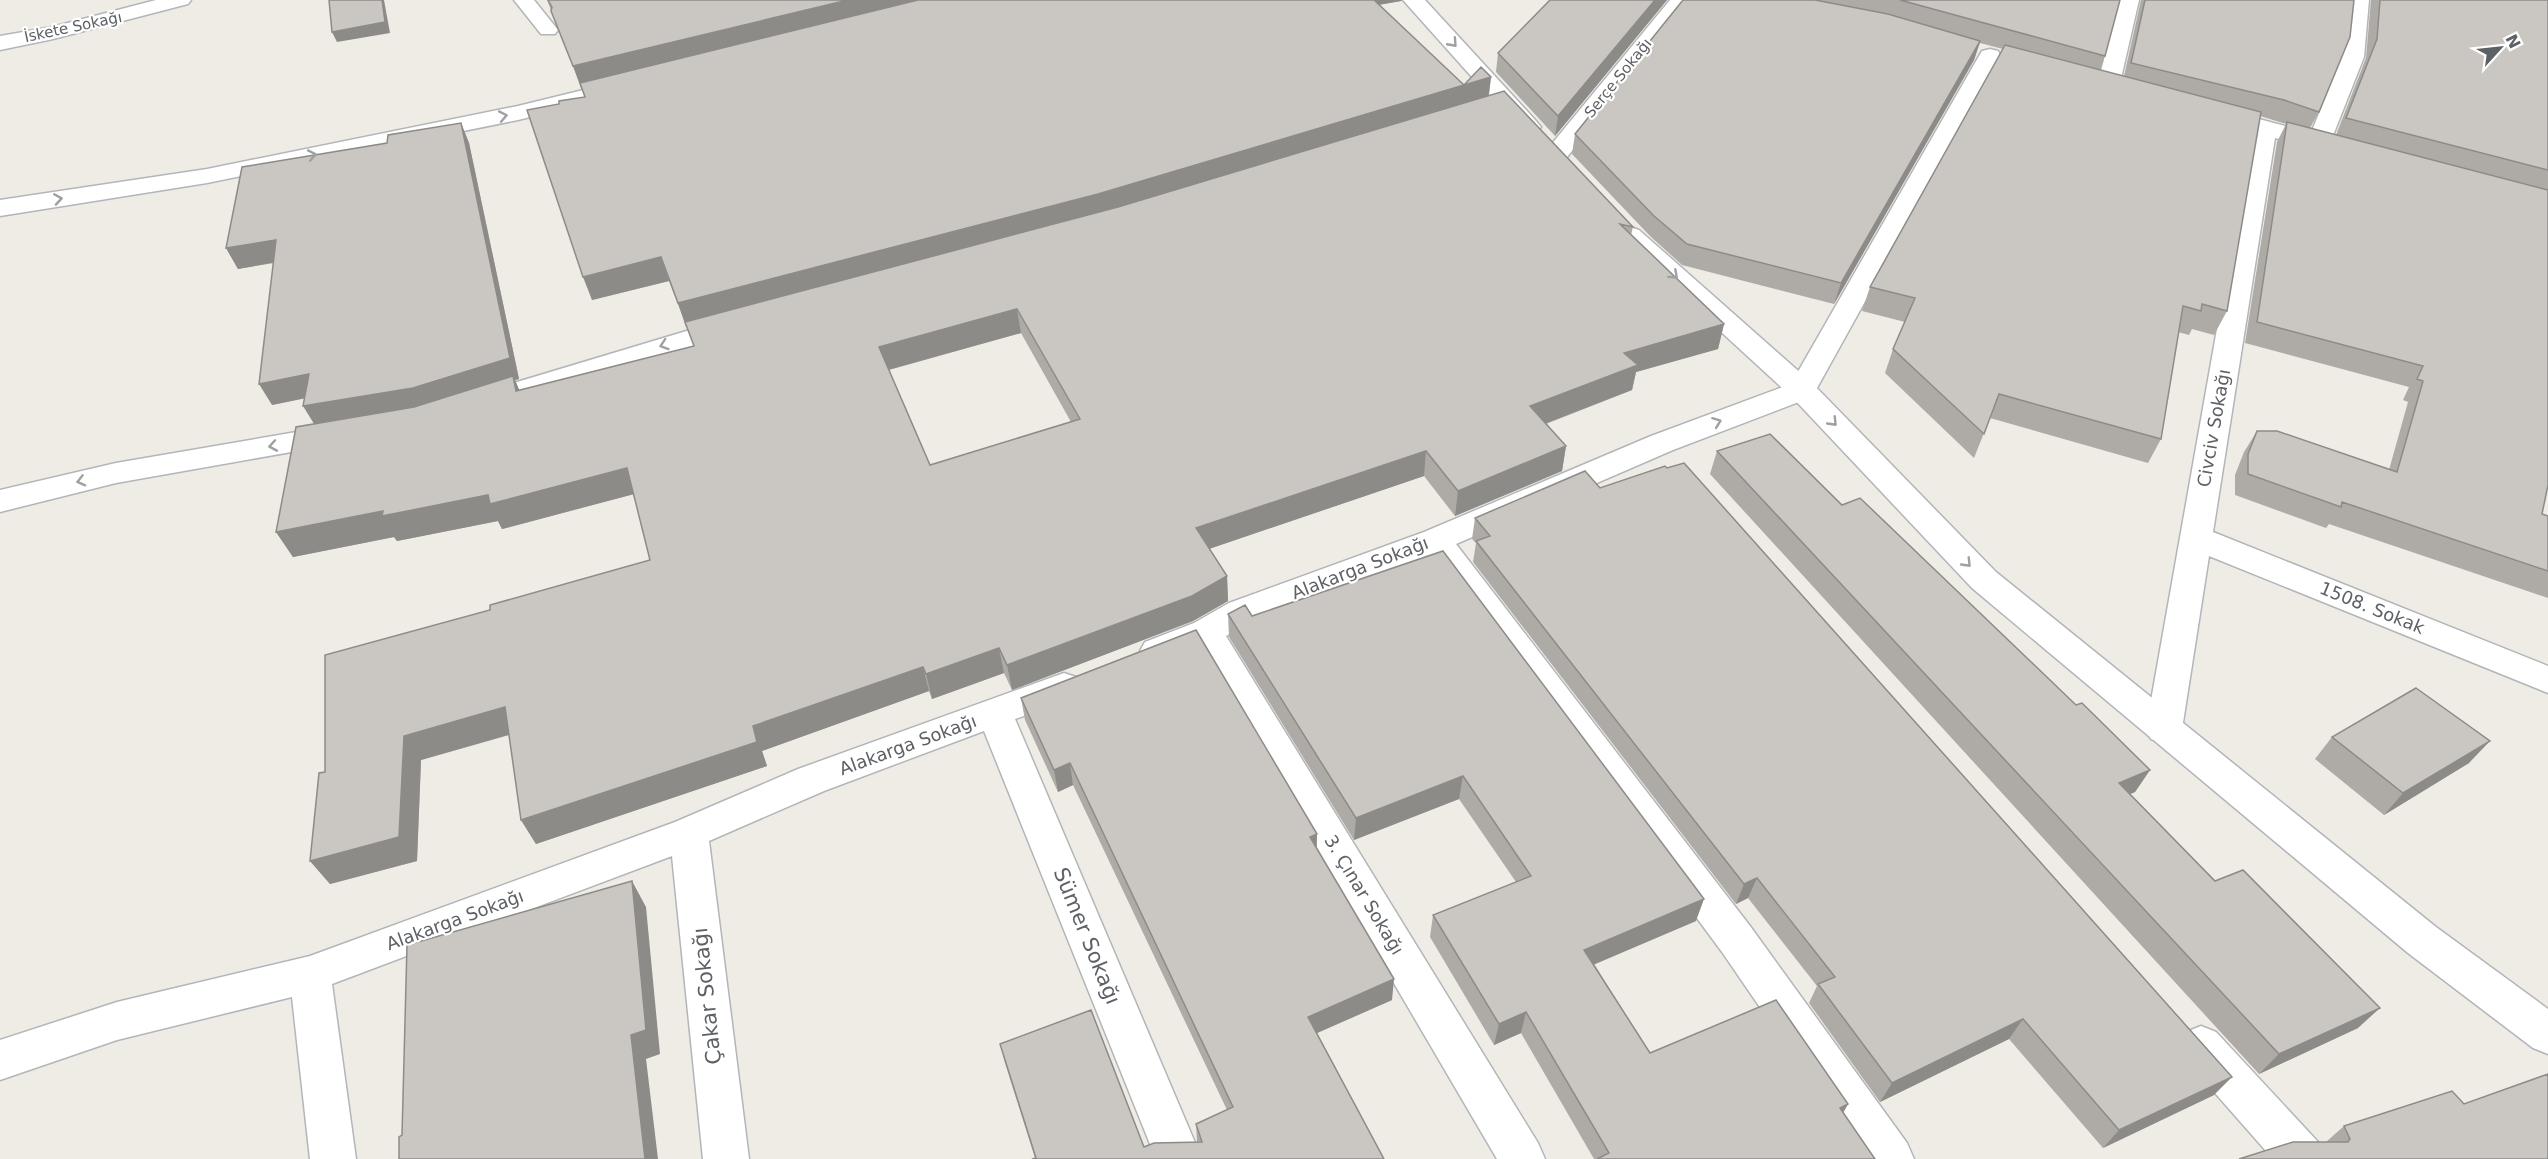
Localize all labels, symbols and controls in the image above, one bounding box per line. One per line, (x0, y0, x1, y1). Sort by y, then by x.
street label: İskete Sokağı (22, 7, 124, 46)
north arrow (2470, 18, 2530, 78)
text: N (2501, 31, 2524, 52)
street label: Serçe Sokağı (1581, 35, 1655, 121)
one-way arrow (1446, 36, 1457, 47)
one-way arrow (498, 110, 508, 123)
one-way arrow (307, 149, 317, 162)
one-way arrow (52, 193, 62, 206)
one-way arrow (1667, 268, 1678, 279)
one-way arrow (659, 338, 670, 350)
street label: Civciv Sokağı (2193, 367, 2234, 489)
one-way arrow (1825, 414, 1836, 425)
one-way arrow (1711, 417, 1722, 429)
one-way arrow (268, 439, 278, 452)
one-way arrow (76, 474, 86, 487)
street label: Alakarga Sokağı (1288, 532, 1431, 603)
one-way arrow (1960, 556, 1971, 566)
street label: 1508. Sokak (2317, 577, 2428, 638)
street label: Alakarga Sokağı (836, 710, 979, 779)
street label: 3. Çınar Sokağı (1320, 831, 1408, 958)
street label: Sümer Sokağı (1049, 864, 1125, 1008)
street label: Alakarga Sokağı (383, 885, 526, 954)
street label: Çakar Sokağı (688, 926, 726, 1066)

